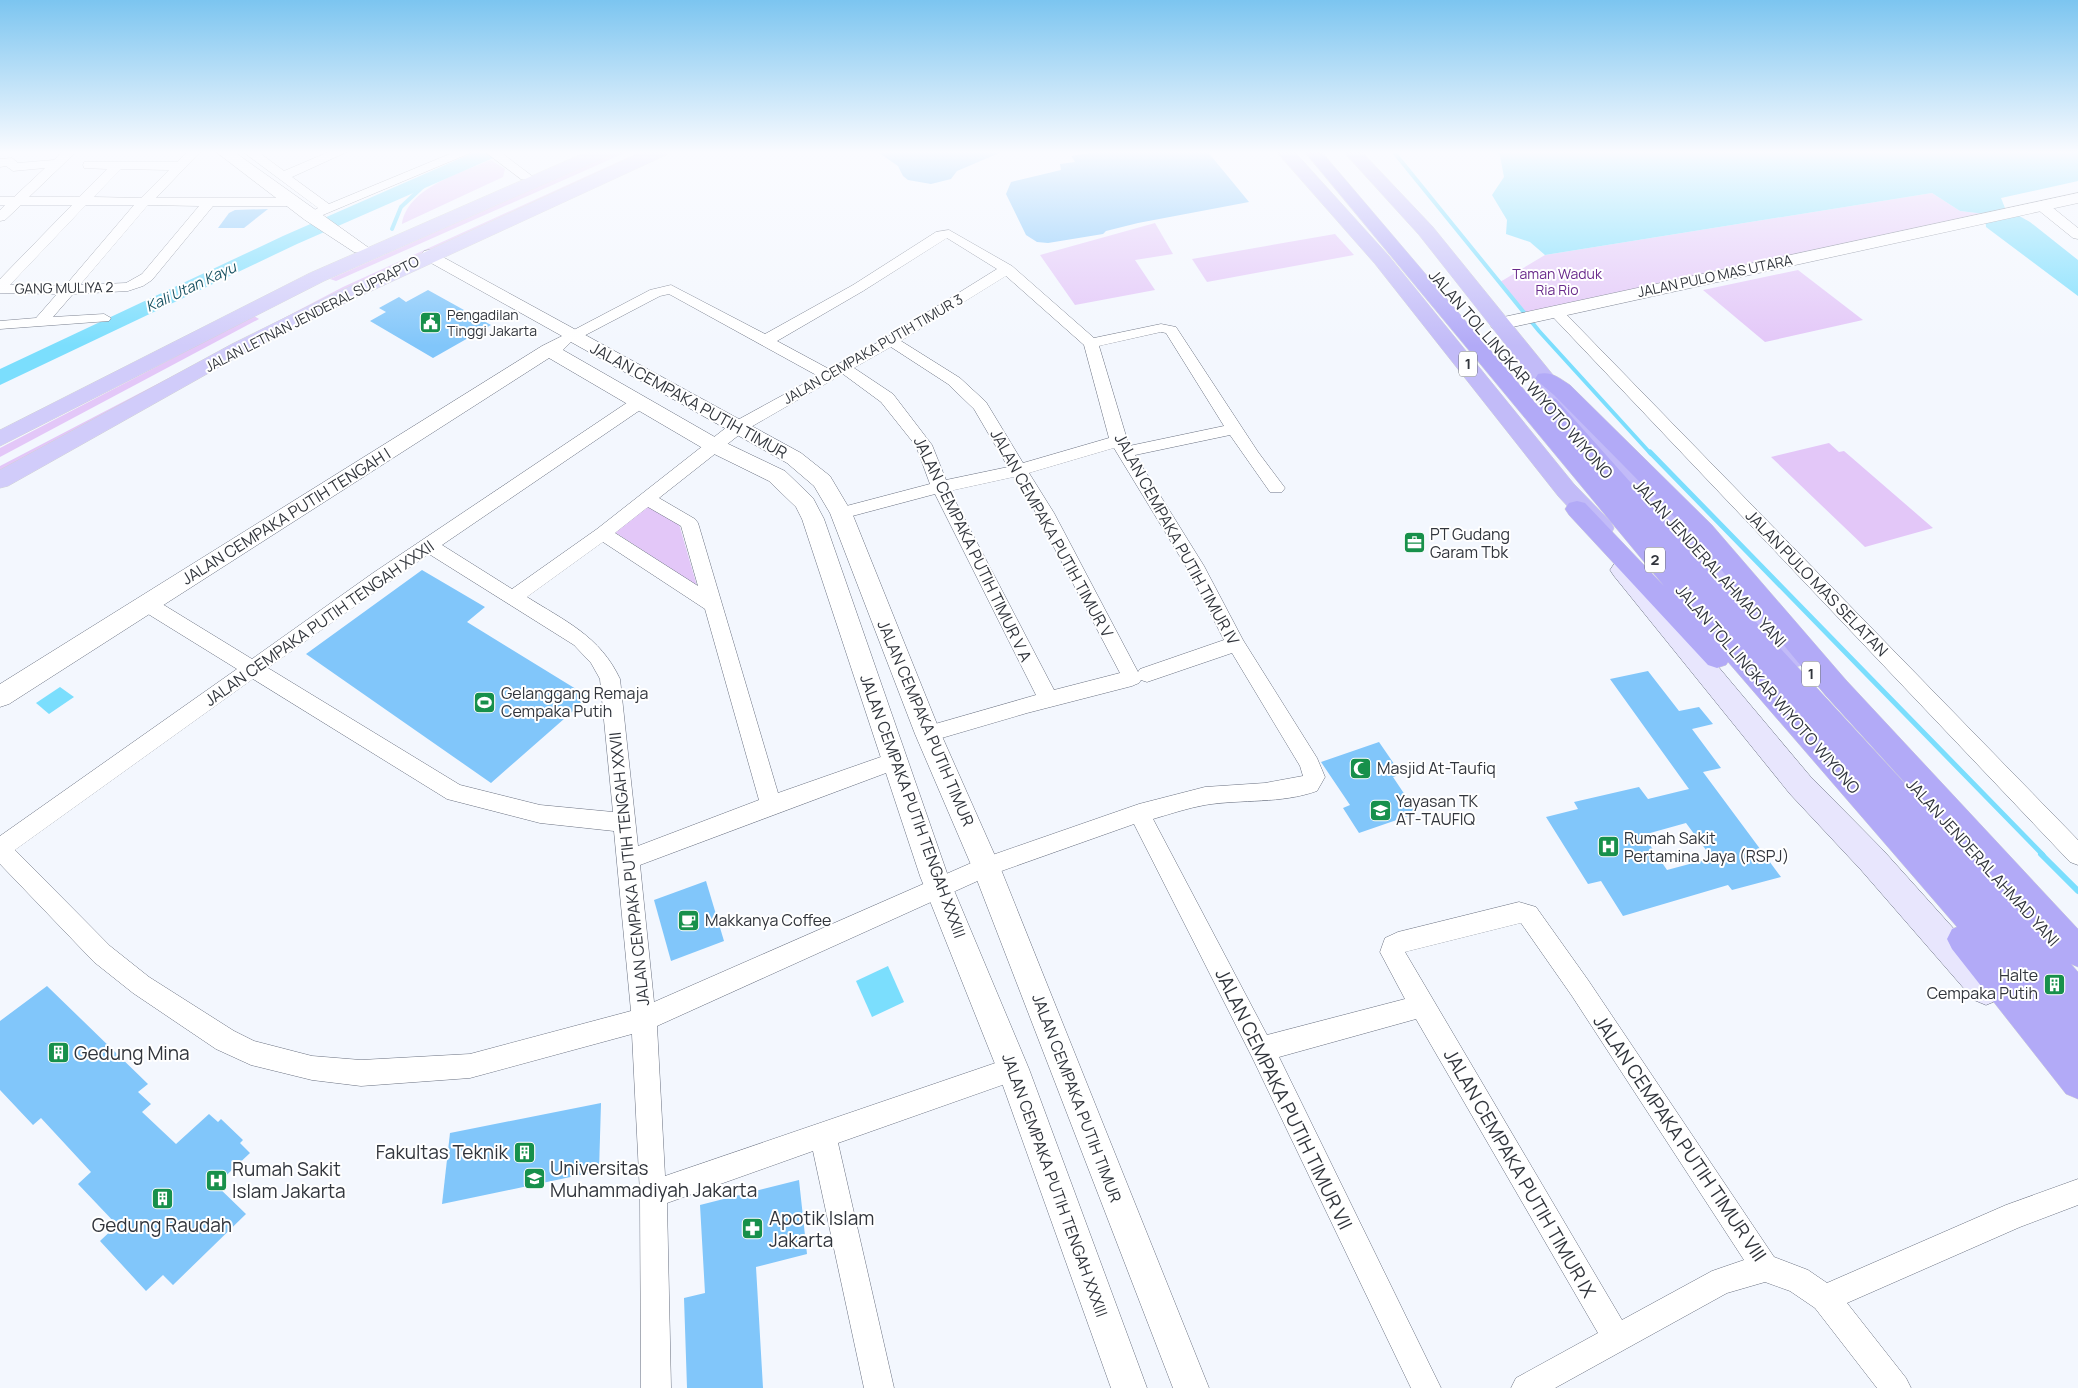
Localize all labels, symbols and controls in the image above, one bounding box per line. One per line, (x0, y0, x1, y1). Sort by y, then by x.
street label: JALAN PULO MAS UTARA (1636, 250, 1794, 301)
street label: JALAN LETNAN JENDERAL SUPRAPTO (202, 251, 422, 376)
water label: Kali Utan Kayu (142, 256, 240, 317)
park label: Taman Waduk Ria Rio (1512, 264, 1603, 299)
street label: JALAN TOL LINGKAR WIYOTO WIYONO (1424, 265, 1618, 484)
street label: GANG MULIYA 2 (15, 277, 113, 298)
street label: JALAN CEMPAKA PUTIH TIMUR 3 (779, 289, 966, 408)
place label: Pengadilan Tinggi Jakarta (447, 305, 537, 340)
public building icon: Pengadilan Tinggi Jakarta (419, 311, 443, 335)
street label: JALAN CEMPAKA PUTIH TIMUR (587, 337, 791, 463)
road number: 1 (1459, 352, 1477, 376)
street label: JALAN CEMPAKA PUTIH TIMUR V (985, 425, 1119, 641)
street label: JALAN CEMPAKA PUTIH TIMUR IV (1110, 429, 1245, 649)
street label: JALAN CEMPAKA PUTIH TIMUR V A (909, 433, 1037, 665)
street label: JALAN CEMPAKA PUTIH TENGAH I (177, 442, 395, 590)
street label: JALAN JENDERAL AHMAD YANI (1629, 474, 1791, 652)
street label: JALAN PULO MAS SELATAN (1741, 505, 1893, 661)
place label: PT Gudang Garam Tbk (1430, 523, 1510, 563)
office icon: PT Gudang Garam Tbk (1402, 531, 1426, 555)
street label: JALAN CEMPAKA PUTIH TENGAH XXXII (200, 535, 438, 711)
road number: 2 (1645, 548, 1665, 572)
street label: JALAN TOL LINGKAR WIYOTO WIYONO (1671, 580, 1865, 799)
street label: JALAN CEMPAKA PUTIH TIMUR (873, 617, 979, 829)
road number: 1 (1802, 662, 1820, 686)
street label: JALAN CEMPAKA PUTIH TENGAH XXXIII (855, 671, 971, 941)
place label: Gelanggang Remaja Cempaka Putih (501, 682, 648, 722)
sports icon: Gelanggang Remaja Cempaka Putih (473, 690, 497, 714)
street label: JALAN CEMPAKA PUTIH TENGAH XXVII (604, 731, 654, 1007)
mosque icon: Masjid At-Taufiq (1349, 756, 1373, 780)
place label: Masjid At-Taufiq (1377, 757, 1496, 779)
street label: JALAN JENDERAL AHMAD YANI (1902, 773, 2064, 951)
place label: Yayasan TK AT-TAUFIQ (1396, 790, 1479, 830)
school or university icon: Yayasan TK AT-TAUFIQ (1368, 798, 1392, 822)
place label: Rumah Sakit Pertamina Jaya (RSPJ) (1624, 827, 1789, 867)
hospital icon: Rumah Sakit Pertamina Jaya (RSPJ) (1596, 835, 1620, 859)
cafe icon: Makkanya Coffee (677, 908, 701, 932)
place label: Makkanya Coffee (705, 909, 831, 931)
street label: JALAN CEMPAKA PUTIH TIMUR VII (1209, 964, 1359, 1234)
place label: Halte Cempaka Putih (1927, 964, 2038, 1004)
building icon: Halte Cempaka Putih (2042, 972, 2066, 996)
street label: JALAN CEMPAKA PUTIH TIMUR (1027, 990, 1127, 1206)
street label: JALAN CEMPAKA PUTIH TIMUR VIII (1588, 1010, 1772, 1266)
place label: Gedung Mina (74, 1040, 190, 1066)
building icon: Gedung Mina (46, 1041, 70, 1065)
street label: JALAN CEMPAKA PUTIH TIMUR IX (1438, 1044, 1602, 1303)
street label: JALAN CEMPAKA PUTIH TENGAH XXXIII (997, 1050, 1113, 1320)
place label: Fakultas Teknik (376, 1139, 509, 1165)
building icon: Fakultas Teknik (512, 1140, 536, 1164)
place label: Universitas Muhammadiyah Jakarta (550, 1155, 757, 1203)
place label: Rumah Sakit Islam Jakarta (232, 1156, 346, 1204)
school or university icon: Universitas Muhammadiyah Jakarta (522, 1167, 546, 1191)
hospital icon: Rumah Sakit Islam Jakarta (204, 1168, 228, 1192)
building icon: Gedung Raudah (150, 1187, 174, 1211)
place label: Apotik Islam Jakarta (769, 1205, 874, 1253)
place label: Gedung Raudah (92, 1212, 232, 1238)
pharmacy icon: Apotik Islam Jakarta (741, 1217, 765, 1241)

